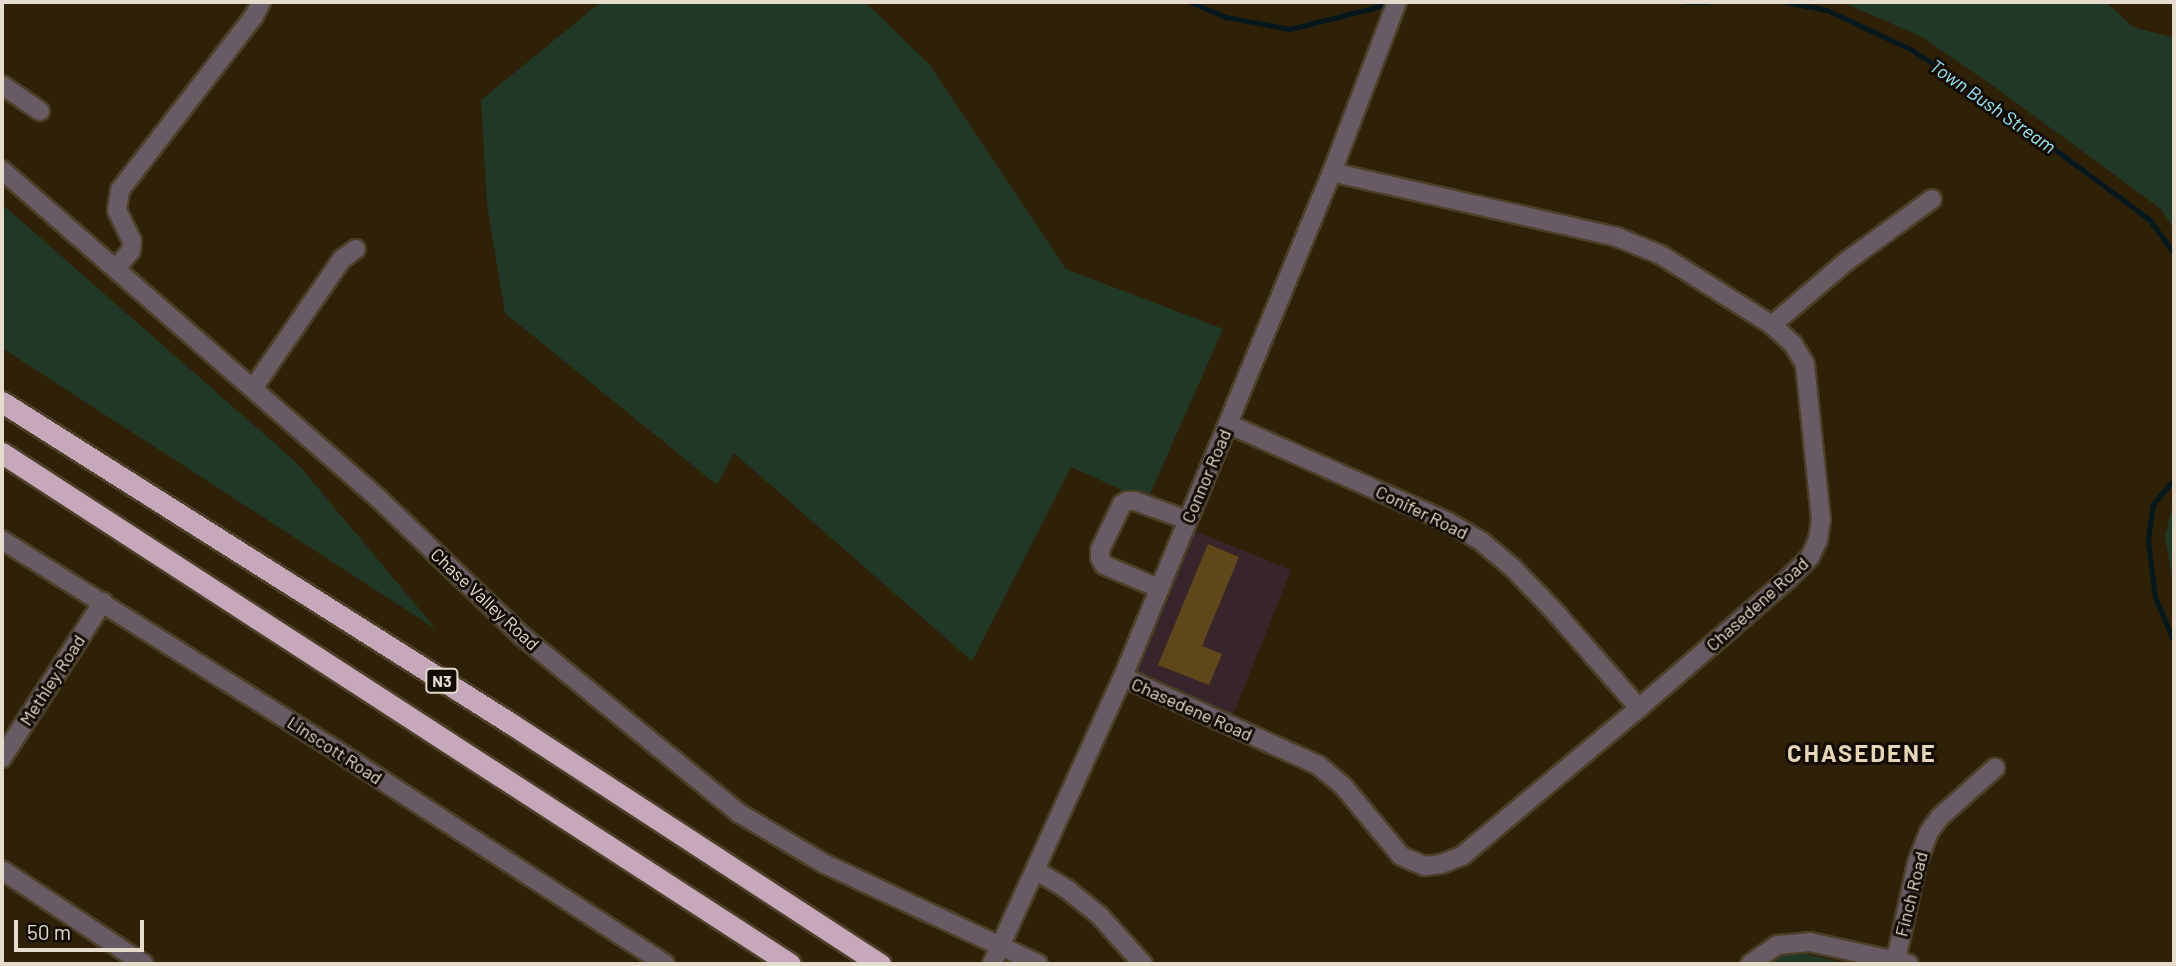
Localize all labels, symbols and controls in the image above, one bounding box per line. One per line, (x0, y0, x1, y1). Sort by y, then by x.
water label: Town Bush Stream (1926, 54, 2060, 158)
street label: Connor Road (1177, 426, 1235, 526)
street label: Conifer Road (1372, 480, 1472, 544)
street label: Chase Valley Road (426, 543, 544, 655)
street label: Chasedene Road (1701, 552, 1813, 656)
street label: Methley Road (15, 631, 89, 729)
road number: N3 (424, 668, 460, 694)
street label: Chasedene Road (1128, 673, 1256, 745)
street label: Linscott Road (284, 711, 386, 789)
district label: CHASEDENE (1788, 739, 1936, 767)
street label: Finch Road (1890, 849, 1932, 939)
scale bar (18, 906, 147, 950)
text: 50 m (27, 919, 71, 944)

